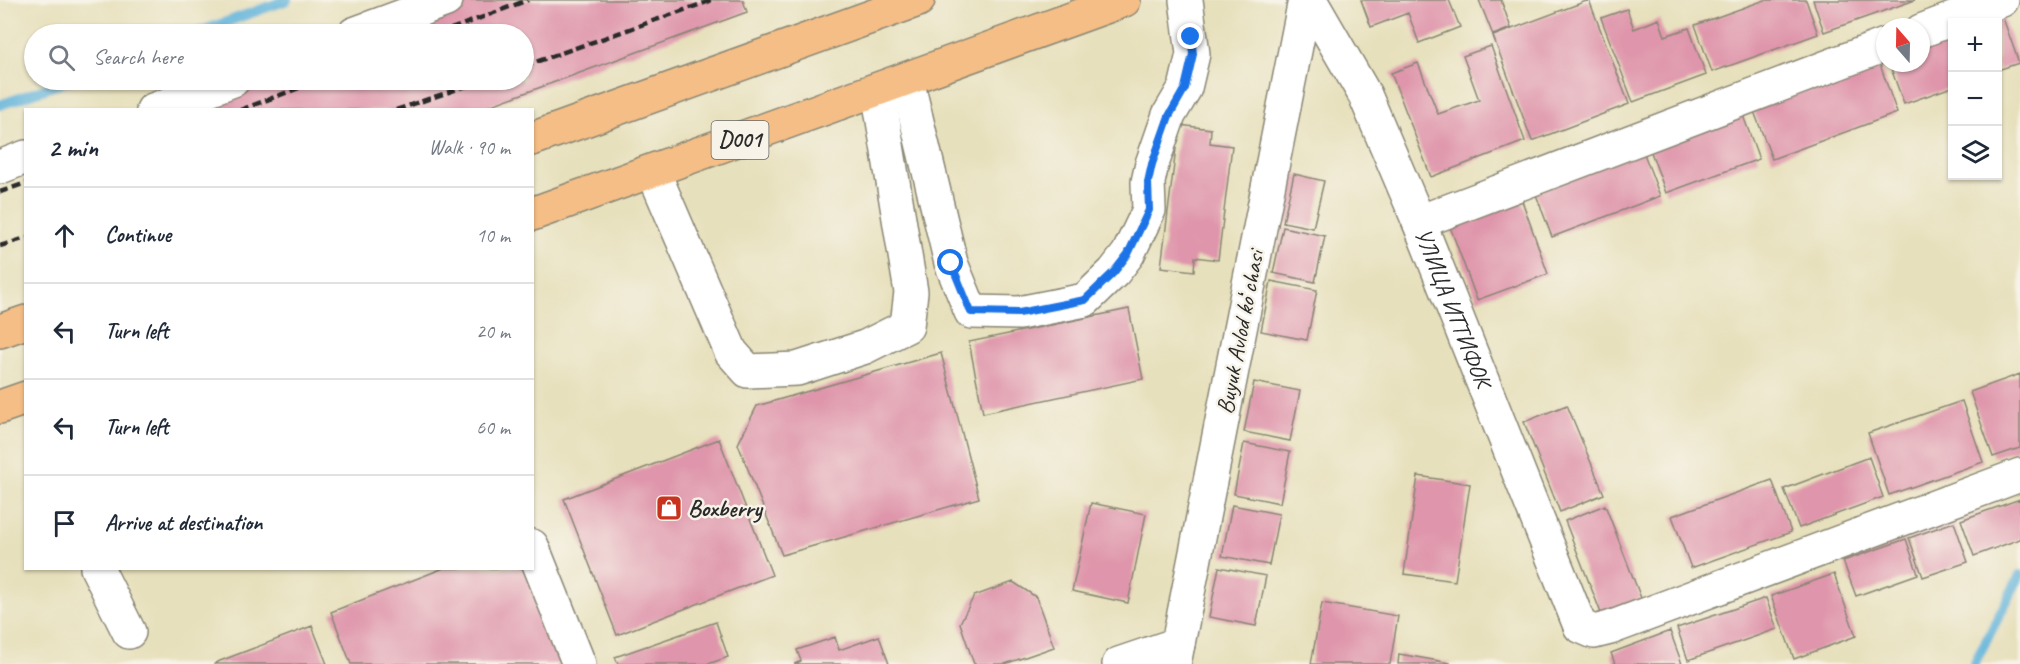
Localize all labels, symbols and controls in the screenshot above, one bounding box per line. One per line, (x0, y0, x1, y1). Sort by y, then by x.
north arrow (1876, 18, 1930, 72)
map controls (1948, 18, 2002, 180)
button: + (1948, 18, 2002, 72)
route end (1177, 23, 1203, 49)
search box (24, 24, 534, 90)
icon: search (45, 41, 78, 74)
text: Search here (93, 43, 183, 71)
button: − (1948, 72, 2002, 126)
road number: D001 (712, 121, 768, 159)
button: layers (1948, 126, 2002, 180)
text: 2 min (48, 131, 98, 164)
text: Walk · 90 m (429, 135, 510, 160)
icon: ahead (48, 219, 81, 252)
text: Continue (105, 221, 171, 249)
text: 10 m (476, 223, 510, 248)
street label: УЛИЦА ИТТИФОК (1408, 224, 1500, 396)
street label: Buyuk Avlod koʻchasi (1209, 245, 1271, 416)
route start (937, 249, 963, 275)
icon: left (48, 315, 81, 348)
text: Turn left (105, 317, 169, 345)
text: 20 m (476, 319, 510, 344)
icon: left (48, 411, 81, 444)
text: Turn left (105, 413, 169, 441)
text: 60 m (476, 415, 510, 440)
shop icon: Boxberry (654, 493, 684, 523)
place label: Boxberry (688, 493, 763, 523)
icon: arrive (48, 507, 81, 540)
text: Arrive at destination (105, 509, 262, 537)

